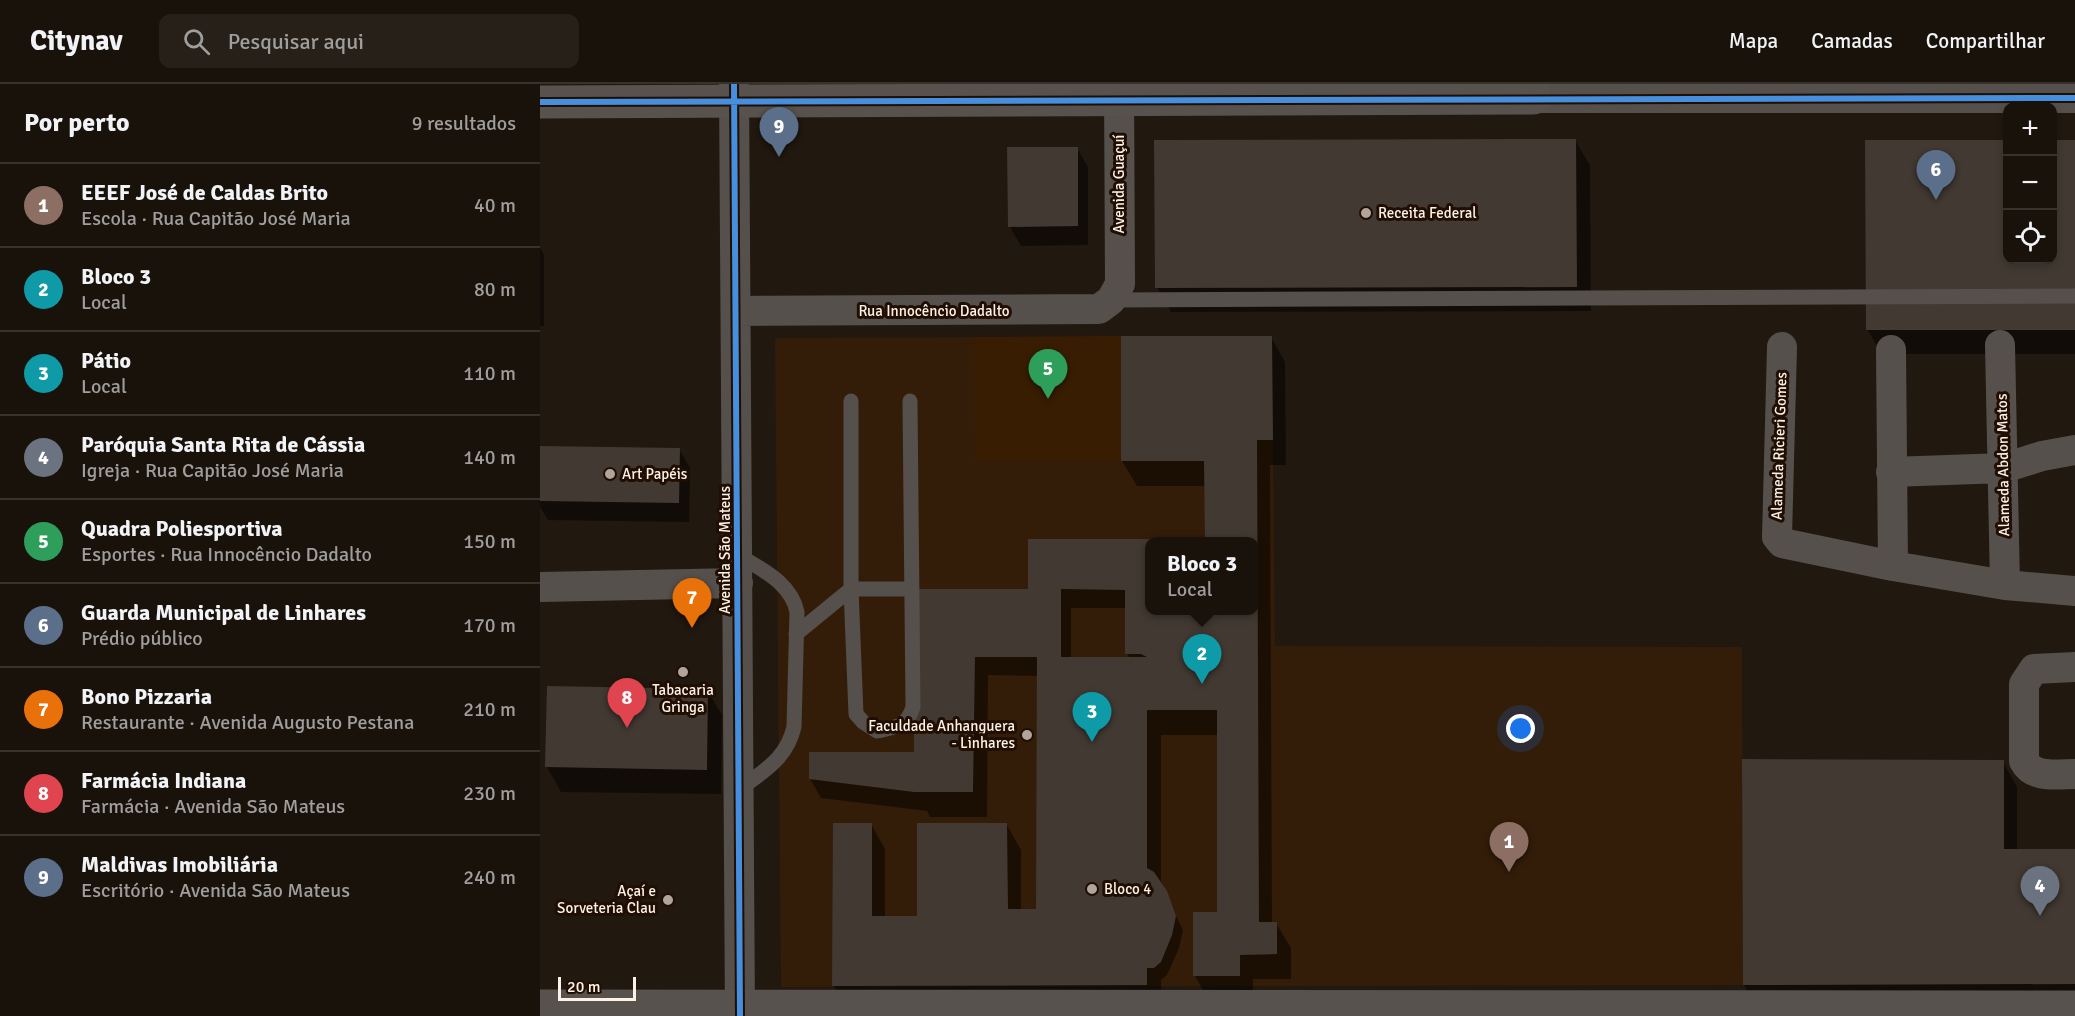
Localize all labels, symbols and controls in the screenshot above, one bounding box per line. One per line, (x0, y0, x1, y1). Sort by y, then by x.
search box (159, 14, 579, 68)
text: Citynav (30, 24, 123, 58)
icon: search (180, 25, 213, 58)
text: Pesquisar aqui (228, 28, 364, 55)
text: Mapa (1729, 28, 1778, 54)
text: Camadas (1811, 28, 1893, 54)
text: Compartilhar (1926, 28, 2045, 54)
map controls (2003, 102, 2057, 264)
button: + (2003, 102, 2057, 156)
text: Por perto (24, 107, 130, 139)
pin: 9 (760, 107, 798, 157)
text: 9 resultados (412, 111, 516, 136)
street label: Avenida Guaçuí (1110, 135, 1128, 233)
pin: 6 (1916, 150, 1956, 200)
button: − (2003, 156, 2057, 210)
text: EEEF José de Caldas Brito (81, 179, 328, 206)
text: 1 (38, 193, 49, 218)
text: 40 m (474, 193, 516, 218)
place label: Receita Federal (1378, 204, 1477, 222)
text: Escola · Rua Capitão José Maria (81, 206, 351, 231)
marker: Receita Federal (1359, 206, 1373, 220)
button: locate (2003, 210, 2057, 264)
text: Bloco 3 (81, 263, 151, 290)
text: 2 (38, 277, 49, 302)
text: 80 m (474, 277, 516, 302)
text: Local (81, 290, 127, 315)
street label: Rua Innocêncio Dadalto (858, 302, 1010, 320)
text: Pátio (81, 347, 131, 374)
pin: 5 (1028, 350, 1068, 399)
text: 3 (38, 361, 49, 386)
text: 110 m (463, 361, 516, 386)
street label: Alameda Ricieri Gomes (1767, 371, 1791, 520)
text: Local (81, 374, 127, 399)
street label: Alameda Abdon Matos (1993, 393, 2013, 537)
text: Paróquia Santa Rita de Cássia (81, 431, 365, 458)
text: 4 (38, 445, 49, 470)
text: 140 m (463, 445, 516, 470)
text: Igreja · Rua Capitão José Maria (81, 458, 344, 483)
place label: Art Papéis (622, 465, 688, 483)
marker: Art Papéis (603, 467, 617, 481)
street label: Avenida São Mateus (716, 486, 734, 614)
text: Quadra Poliesportiva (81, 515, 283, 542)
text: 5 (38, 529, 49, 554)
text: 150 m (463, 529, 516, 554)
popup (1145, 537, 1259, 615)
text: Esportes · Rua Innocêncio Dadalto (81, 542, 372, 567)
text: Bloco 3 (1167, 550, 1237, 577)
text: Local (1167, 577, 1213, 602)
pin: 7 (672, 578, 712, 628)
text: Guarda Municipal de Linhares (81, 599, 366, 626)
text: 6 (38, 613, 49, 638)
text: 170 m (463, 613, 516, 638)
text: Prédio público (81, 626, 203, 651)
pin: 2 (1182, 634, 1222, 684)
marker: Tabacaria Gringa (676, 665, 690, 679)
pin: 8 (608, 678, 646, 728)
place label: Tabacaria Gringa (652, 681, 714, 716)
text: Bono Pizzaria (81, 683, 212, 710)
pin: 3 (1072, 692, 1112, 742)
text: 7 (38, 697, 49, 722)
text: 210 m (463, 697, 516, 722)
text: Restaurante · Avenida Augusto Pestana (81, 710, 414, 735)
your location (1506, 714, 1535, 743)
place label: Faculdade Anhanguera - Linhares (868, 717, 1015, 752)
marker: Faculdade Anhanguera - Linhares (1020, 728, 1034, 742)
text: Farmácia Indiana (81, 767, 246, 794)
text: 8 (38, 781, 49, 806)
text: 230 m (463, 781, 516, 806)
text: Farmácia · Avenida São Mateus (81, 794, 345, 819)
pin: 1 (1490, 822, 1528, 872)
text: Maldivas Imobiliária (81, 851, 278, 878)
text: 9 (38, 865, 49, 890)
text: 240 m (463, 865, 516, 890)
pin: 4 (2020, 866, 2060, 916)
text: Escritório · Avenida São Mateus (81, 878, 350, 903)
place label: Bloco 4 (1104, 880, 1151, 898)
place label: Açaí e Sorveteria Clau (557, 882, 656, 917)
marker: Bloco 4 (1085, 882, 1099, 896)
marker: Açaí e Sorveteria Clau (661, 893, 675, 907)
scale bar (558, 974, 636, 1002)
text: 20 m (567, 977, 601, 997)

